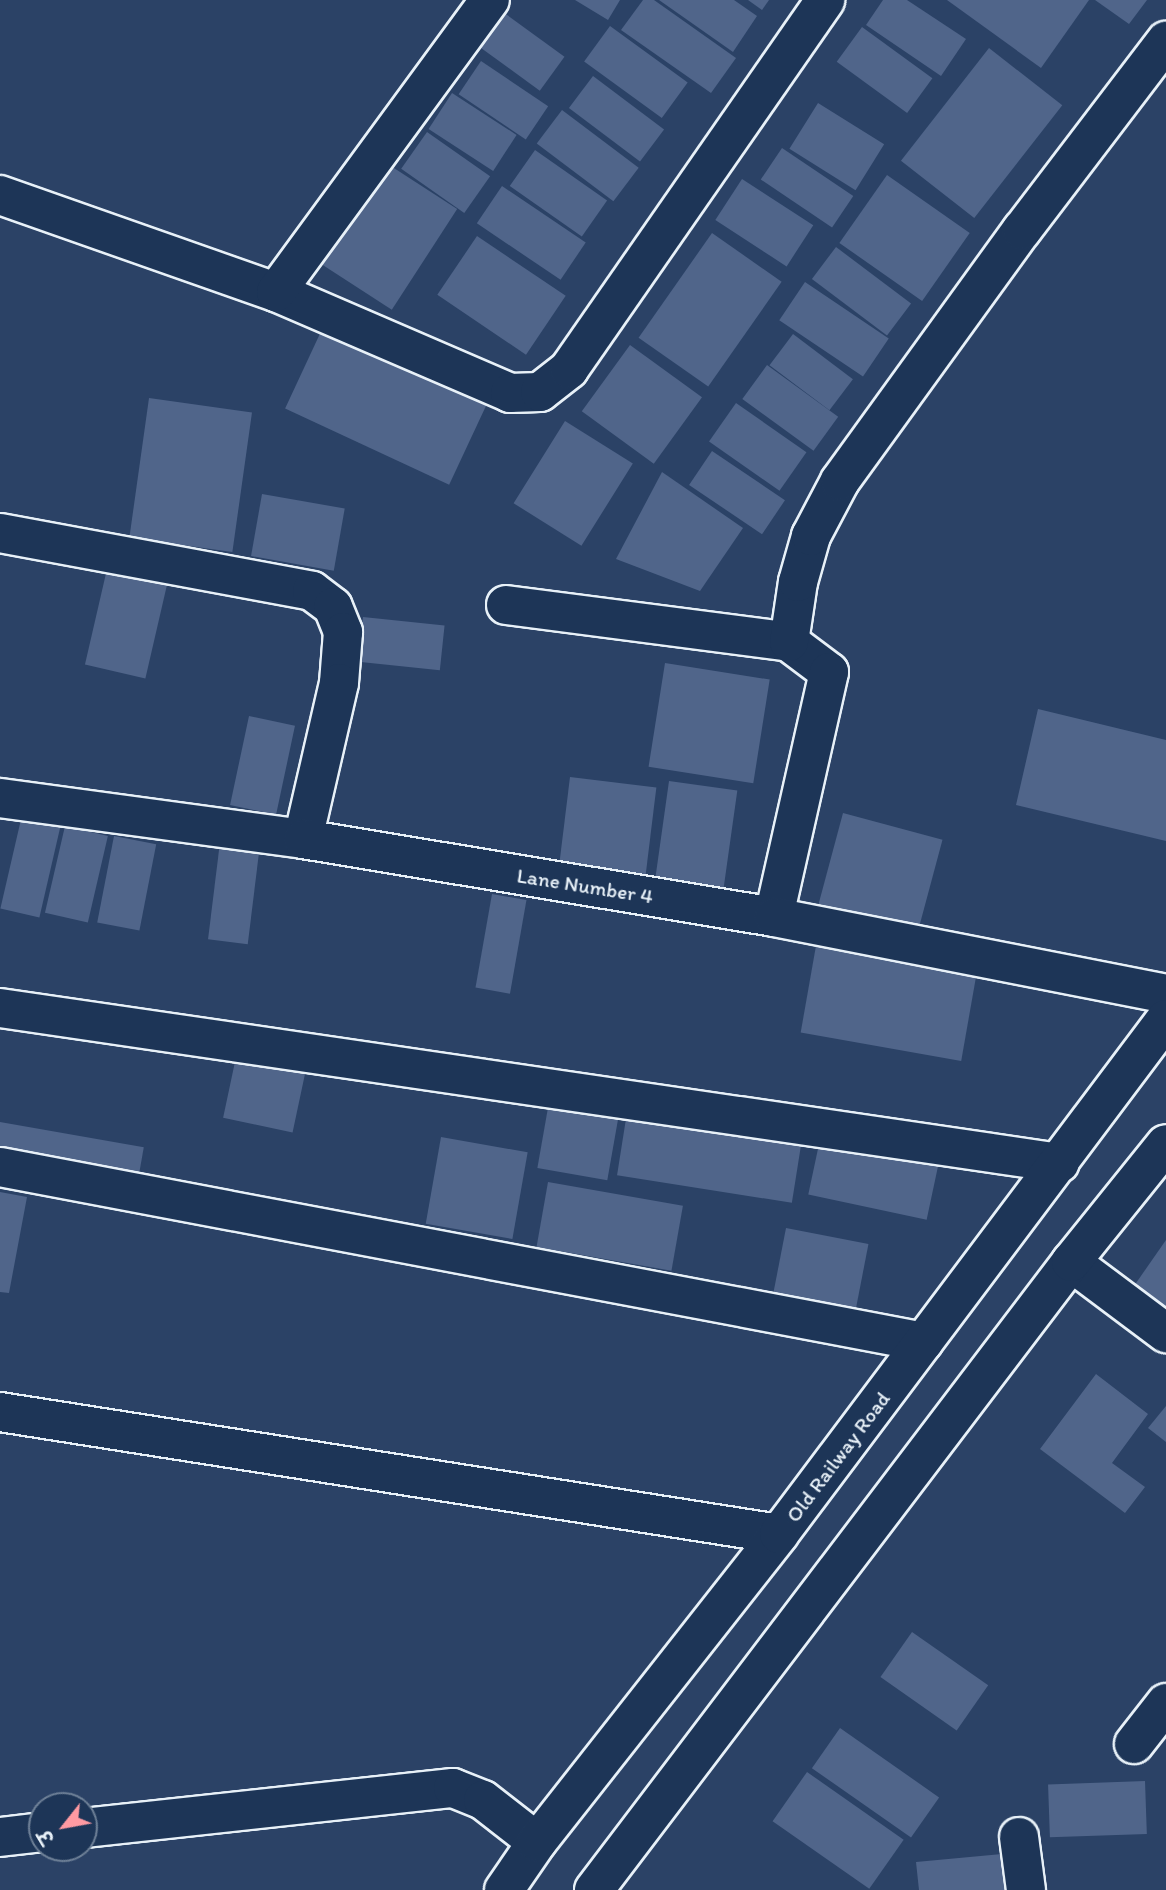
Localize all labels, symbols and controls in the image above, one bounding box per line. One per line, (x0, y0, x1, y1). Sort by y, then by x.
street label: Lane Number 4 (515, 863, 655, 909)
street label: Old Railway Road (781, 1387, 895, 1527)
north arrow (28, 1792, 98, 1862)
text: उ (33, 1826, 59, 1848)

